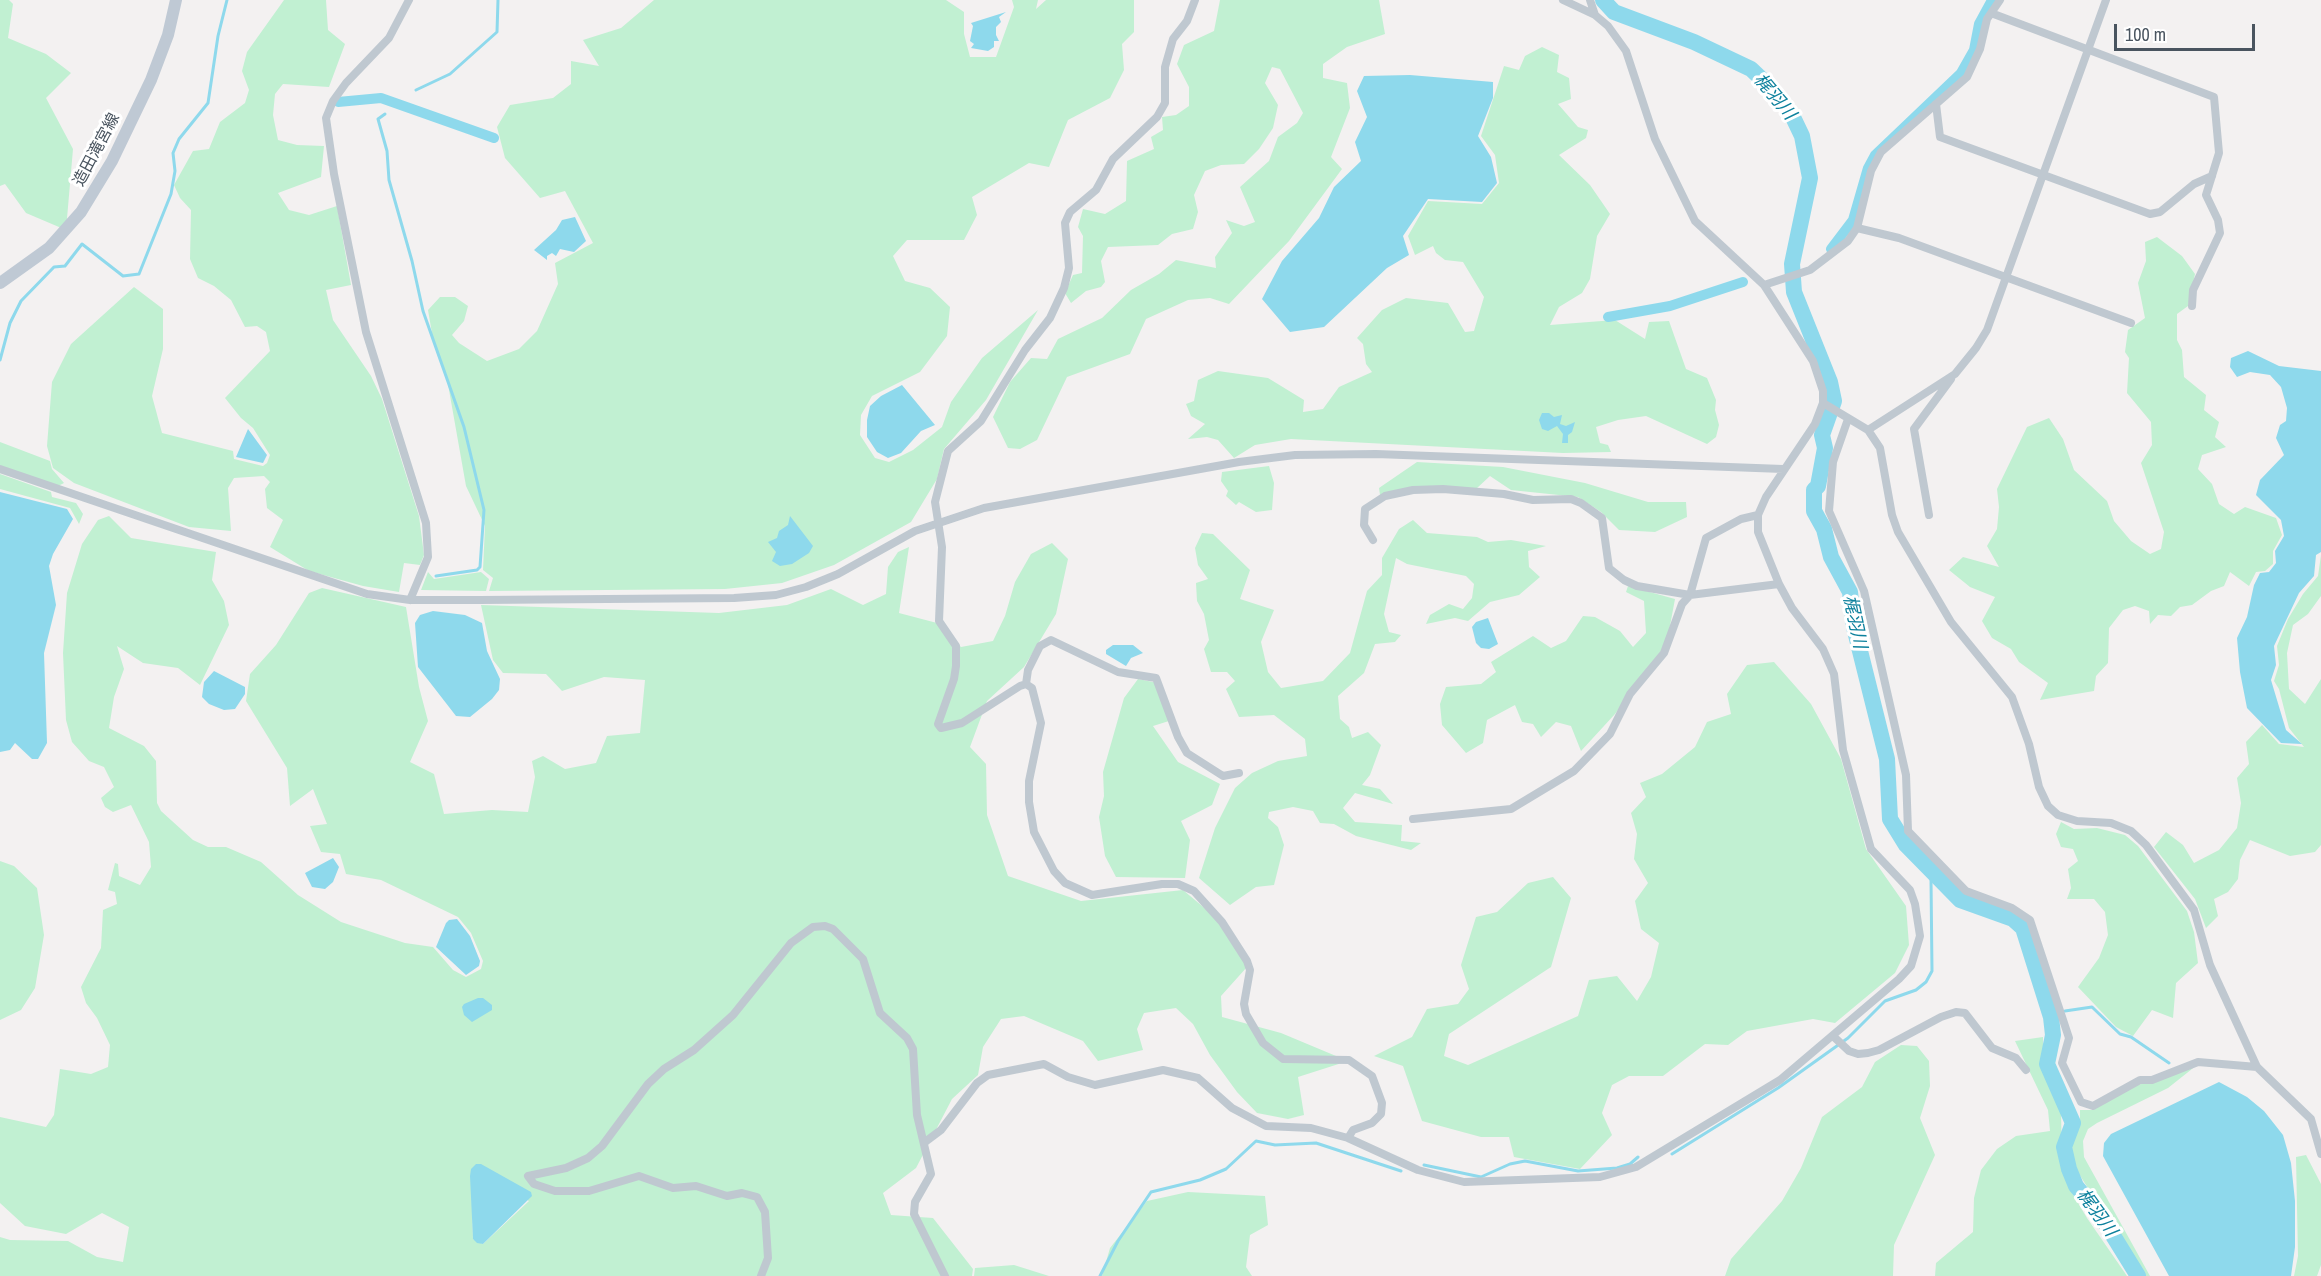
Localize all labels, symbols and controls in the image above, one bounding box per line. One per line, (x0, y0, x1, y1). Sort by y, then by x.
scale bar (2117, 12, 2258, 50)
text: 100 m (2125, 22, 2166, 47)
water label: 梶羽川 (1748, 69, 1800, 125)
street label: 造田滝宮線 (70, 110, 124, 190)
water label: 梶羽川 (1838, 593, 1870, 651)
water label: 梶羽川 (2071, 1185, 2121, 1241)

